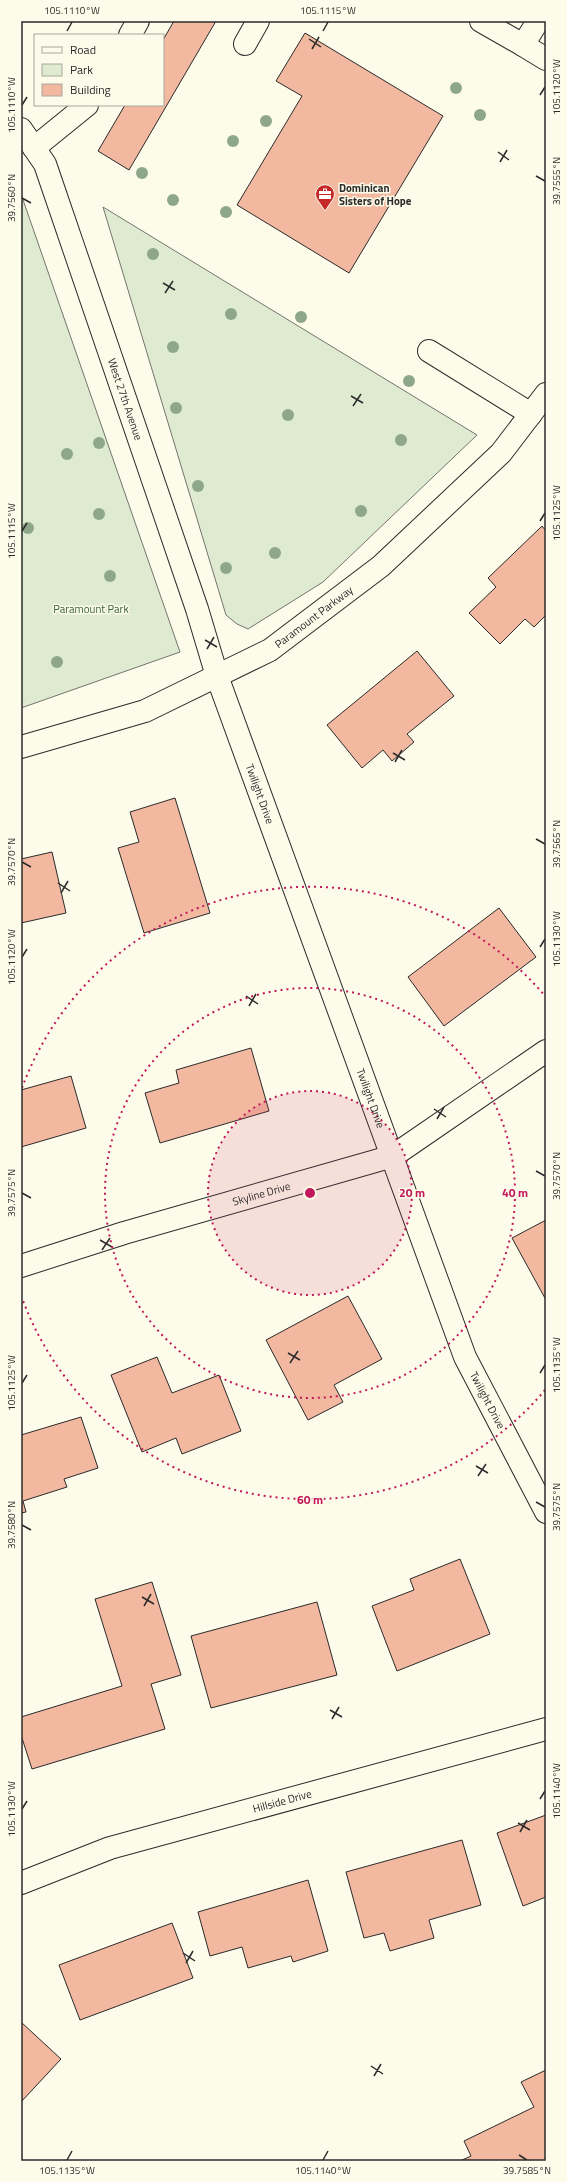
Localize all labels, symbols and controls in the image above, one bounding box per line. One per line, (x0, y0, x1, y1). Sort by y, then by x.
text: 105.1110°W (44, 3, 100, 18)
text: 105.1115°W (300, 3, 356, 18)
legend (34, 34, 164, 106)
text: Road (70, 40, 96, 59)
text: 105.1120°W (549, 59, 564, 115)
text: Park (70, 60, 93, 79)
text: 105.1110°W (4, 77, 19, 133)
text: Building (70, 80, 111, 99)
text: 39.7555°N (549, 157, 564, 205)
text: 39.7560°N (4, 174, 19, 222)
place label: Dominican Sisters of Hope (339, 180, 412, 209)
office icon: Dominican Sisters of Hope (314, 183, 336, 211)
street label: West 27th Avenue (104, 356, 147, 443)
text: 105.1125°W (549, 485, 564, 541)
text: 105.1115°W (4, 503, 19, 559)
street label: Paramount Parkway (271, 582, 357, 652)
park label: Paramount Park (53, 601, 129, 617)
street label: Twilight Drive (242, 762, 278, 826)
text: 39.7565°N (549, 820, 564, 868)
text: 39.7570°N (4, 838, 19, 886)
text: 105.1130°W (549, 911, 564, 967)
text: 105.1120°W (4, 929, 19, 985)
street label: Twilight Drive (353, 1066, 389, 1131)
text: 39.7570°N (549, 1152, 564, 1200)
text: 39.7575°N (4, 1169, 19, 1217)
street label: Skyline Drive (230, 1178, 293, 1210)
text: 20 m (399, 1183, 425, 1202)
text: 40 m (502, 1183, 528, 1202)
centre of rings (303, 1186, 317, 1200)
text: 105.1135°W (549, 1337, 564, 1393)
text: 105.1125°W (4, 1355, 19, 1411)
street label: Twilight Drive (466, 1369, 509, 1432)
text: 39.7575°N (549, 1483, 564, 1531)
text: 60 m (297, 1490, 323, 1509)
text: 39.7580°N (4, 1501, 19, 1549)
text: 105.1140°W (549, 1763, 564, 1819)
text: 105.1130°W (4, 1781, 19, 1837)
street label: Hillside Drive (251, 1785, 314, 1817)
text: 105.1135°W (39, 2163, 95, 2178)
text: 105.1140°W (295, 2163, 351, 2178)
text: 39.7585°N (503, 2163, 551, 2178)

